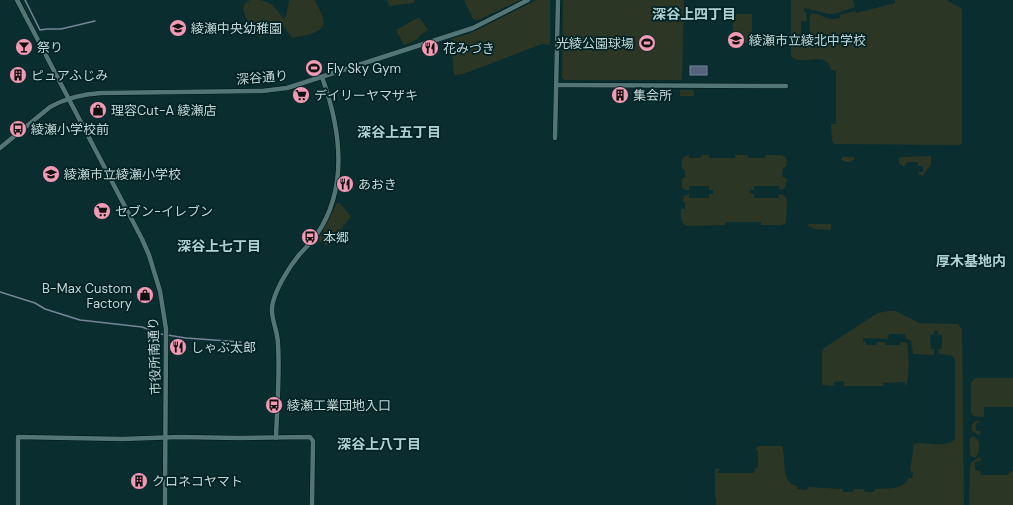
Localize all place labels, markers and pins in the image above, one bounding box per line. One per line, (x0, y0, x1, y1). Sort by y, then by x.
school or university icon: 綾瀬中央幼稚園 (168, 18, 188, 38)
place label: 綾瀬中央幼稚園 (191, 20, 282, 37)
school or university icon: 綾瀬市立綾北中学校 (726, 30, 746, 50)
place label: 綾瀬市立綾北中学校 (749, 32, 866, 49)
sports icon: 光綾公園球場 (637, 33, 657, 53)
place label: 光綾公園球場 (556, 35, 634, 52)
bar icon: 祭り (14, 37, 34, 57)
restaurant icon: 花みづき (420, 38, 440, 58)
place label: 祭り (37, 39, 63, 56)
place label: 花みづき (443, 40, 495, 57)
sports icon: Fly Sky Gym (304, 58, 324, 78)
place label: Fly Sky Gym (327, 60, 401, 77)
building icon: ピュアふじみ (8, 65, 28, 85)
place label: ピュアふじみ (31, 67, 108, 84)
supermarket icon: デイリーヤマザキ (291, 85, 311, 105)
building icon: 集会所 (610, 85, 630, 105)
place label: デイリーヤマザキ (314, 87, 418, 104)
place label: 集会所 (633, 87, 672, 104)
shop icon: 理容Cut-A 綾瀬店 (88, 100, 108, 120)
place label: 理容Cut-A 綾瀬店 (111, 102, 217, 119)
bus stop icon: 綾瀬小学校前 (8, 119, 28, 139)
place label: 綾瀬小学校前 (31, 121, 109, 138)
school or university icon: 綾瀬市立綾瀬小学校 (41, 164, 61, 184)
place label: 綾瀬市立綾瀬小学校 (64, 166, 181, 183)
restaurant icon: あおき (335, 174, 355, 194)
place label: あおき (358, 176, 397, 193)
supermarket icon: セブン-イレブン (92, 201, 112, 221)
place label: セブン-イレブン (115, 203, 213, 220)
bus stop icon: 本郷 (300, 227, 320, 247)
place label: 本郷 (323, 229, 349, 246)
place label: B-Max Custom Factory (42, 280, 132, 312)
shop icon: B-Max Custom Factory (135, 285, 155, 305)
restaurant icon: しゃぶ太郎 (168, 337, 188, 357)
place label: しゃぶ太郎 (191, 339, 256, 356)
bus stop icon: 綾瀬工業団地入口 (264, 395, 284, 415)
place label: 綾瀬工業団地入口 (287, 397, 391, 414)
building icon: クロネコヤマト (129, 471, 149, 491)
place label: クロネコヤマト (152, 473, 243, 490)

